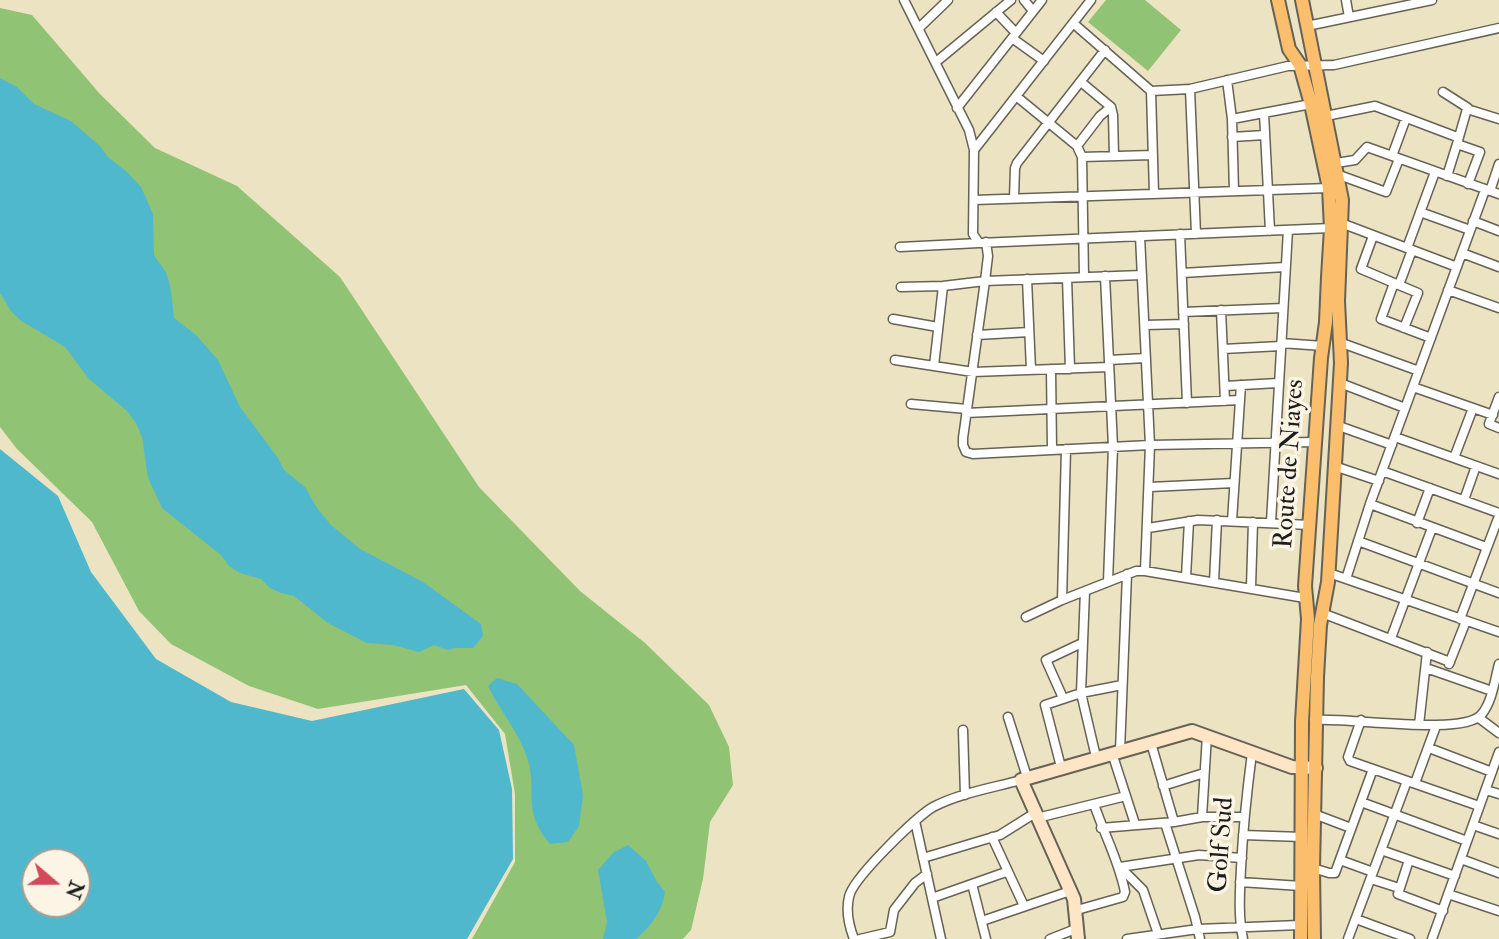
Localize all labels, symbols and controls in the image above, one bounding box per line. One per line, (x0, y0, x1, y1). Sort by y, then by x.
street label: Route de Niayes (1270, 378, 1312, 550)
street label: Golf Sud (1204, 796, 1242, 894)
north arrow (21, 848, 91, 918)
text: N (60, 877, 88, 902)

